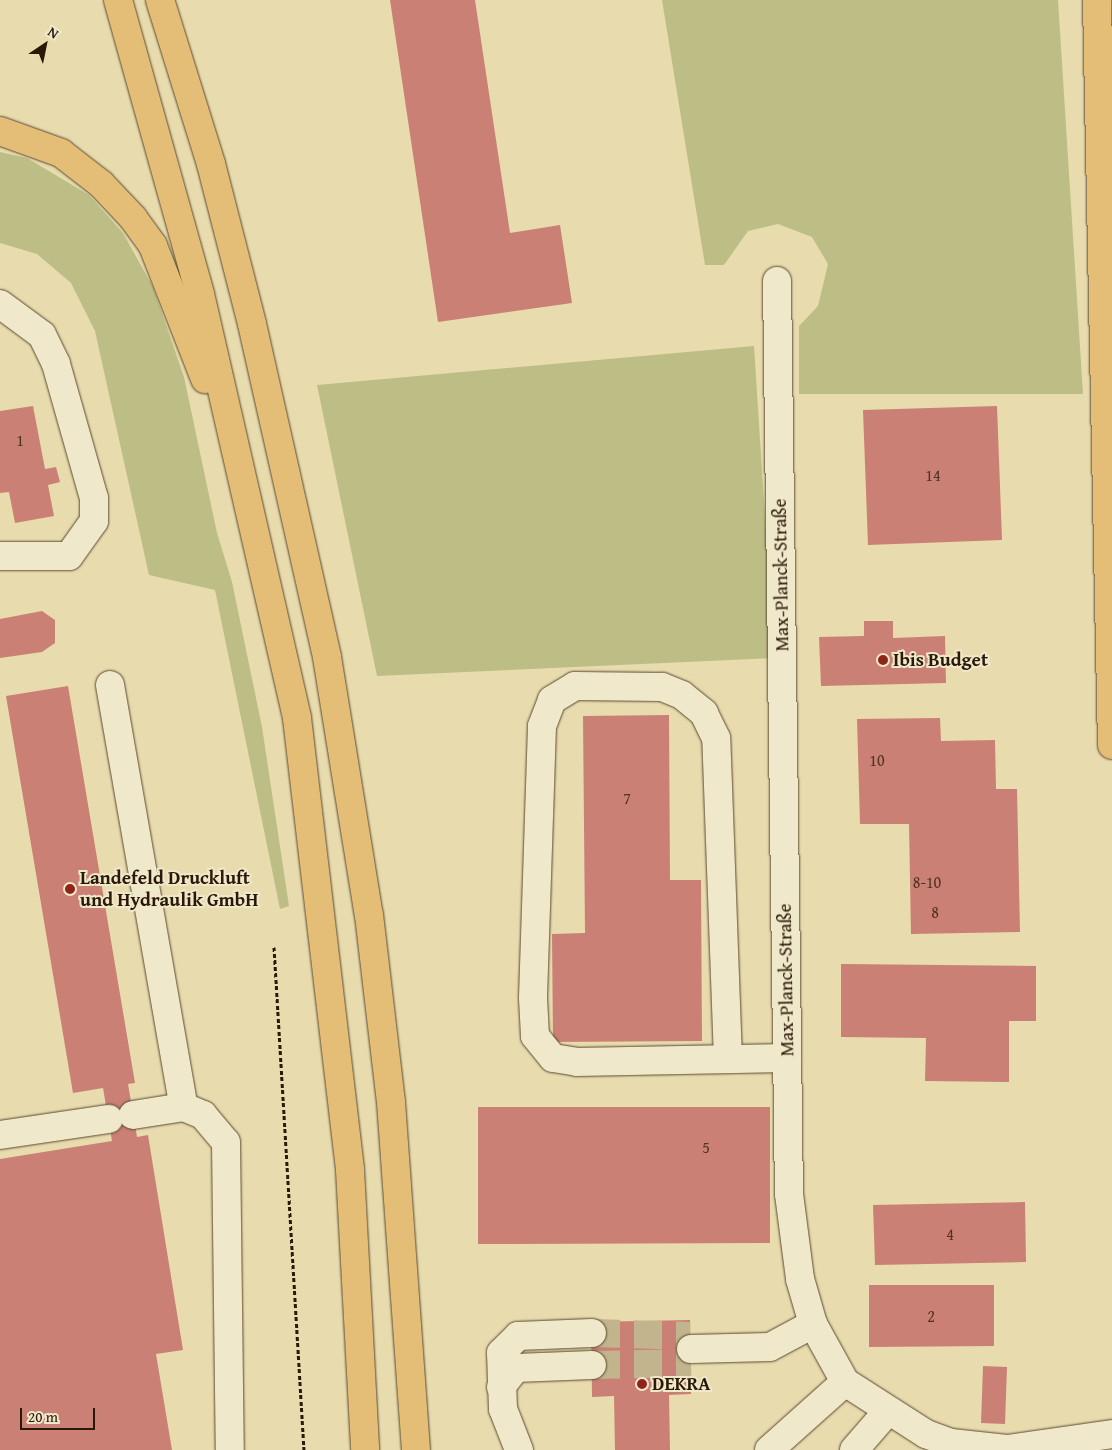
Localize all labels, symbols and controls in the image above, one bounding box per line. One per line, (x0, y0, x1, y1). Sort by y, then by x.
north arrow (20, 20, 70, 70)
text: N (44, 22, 63, 43)
house number: 1 (16, 430, 24, 450)
house number: 14 (925, 465, 941, 485)
street label: Max-Planck-Straße (768, 498, 794, 652)
place label: Ibis Budget (893, 649, 988, 671)
marker: Ibis Budget (877, 654, 889, 666)
house number: 10 (869, 750, 885, 770)
house number: 7 (623, 788, 631, 808)
place label: Landefeld Druckluft und Hydraulik GmbH (80, 867, 258, 911)
house number: 8-10 (913, 872, 941, 892)
marker: Landefeld Druckluft und Hydraulik GmbH (64, 883, 76, 895)
house number: 8 (931, 902, 939, 922)
street label: Max-Planck-Straße (773, 903, 799, 1057)
house number: 5 (702, 1137, 710, 1157)
house number: 4 (946, 1224, 954, 1244)
house number: 2 (927, 1306, 935, 1326)
place label: DEKRA (652, 1373, 710, 1395)
marker: DEKRA (636, 1378, 648, 1390)
scale bar (22, 1398, 98, 1430)
text: 20 m (28, 1406, 58, 1427)

